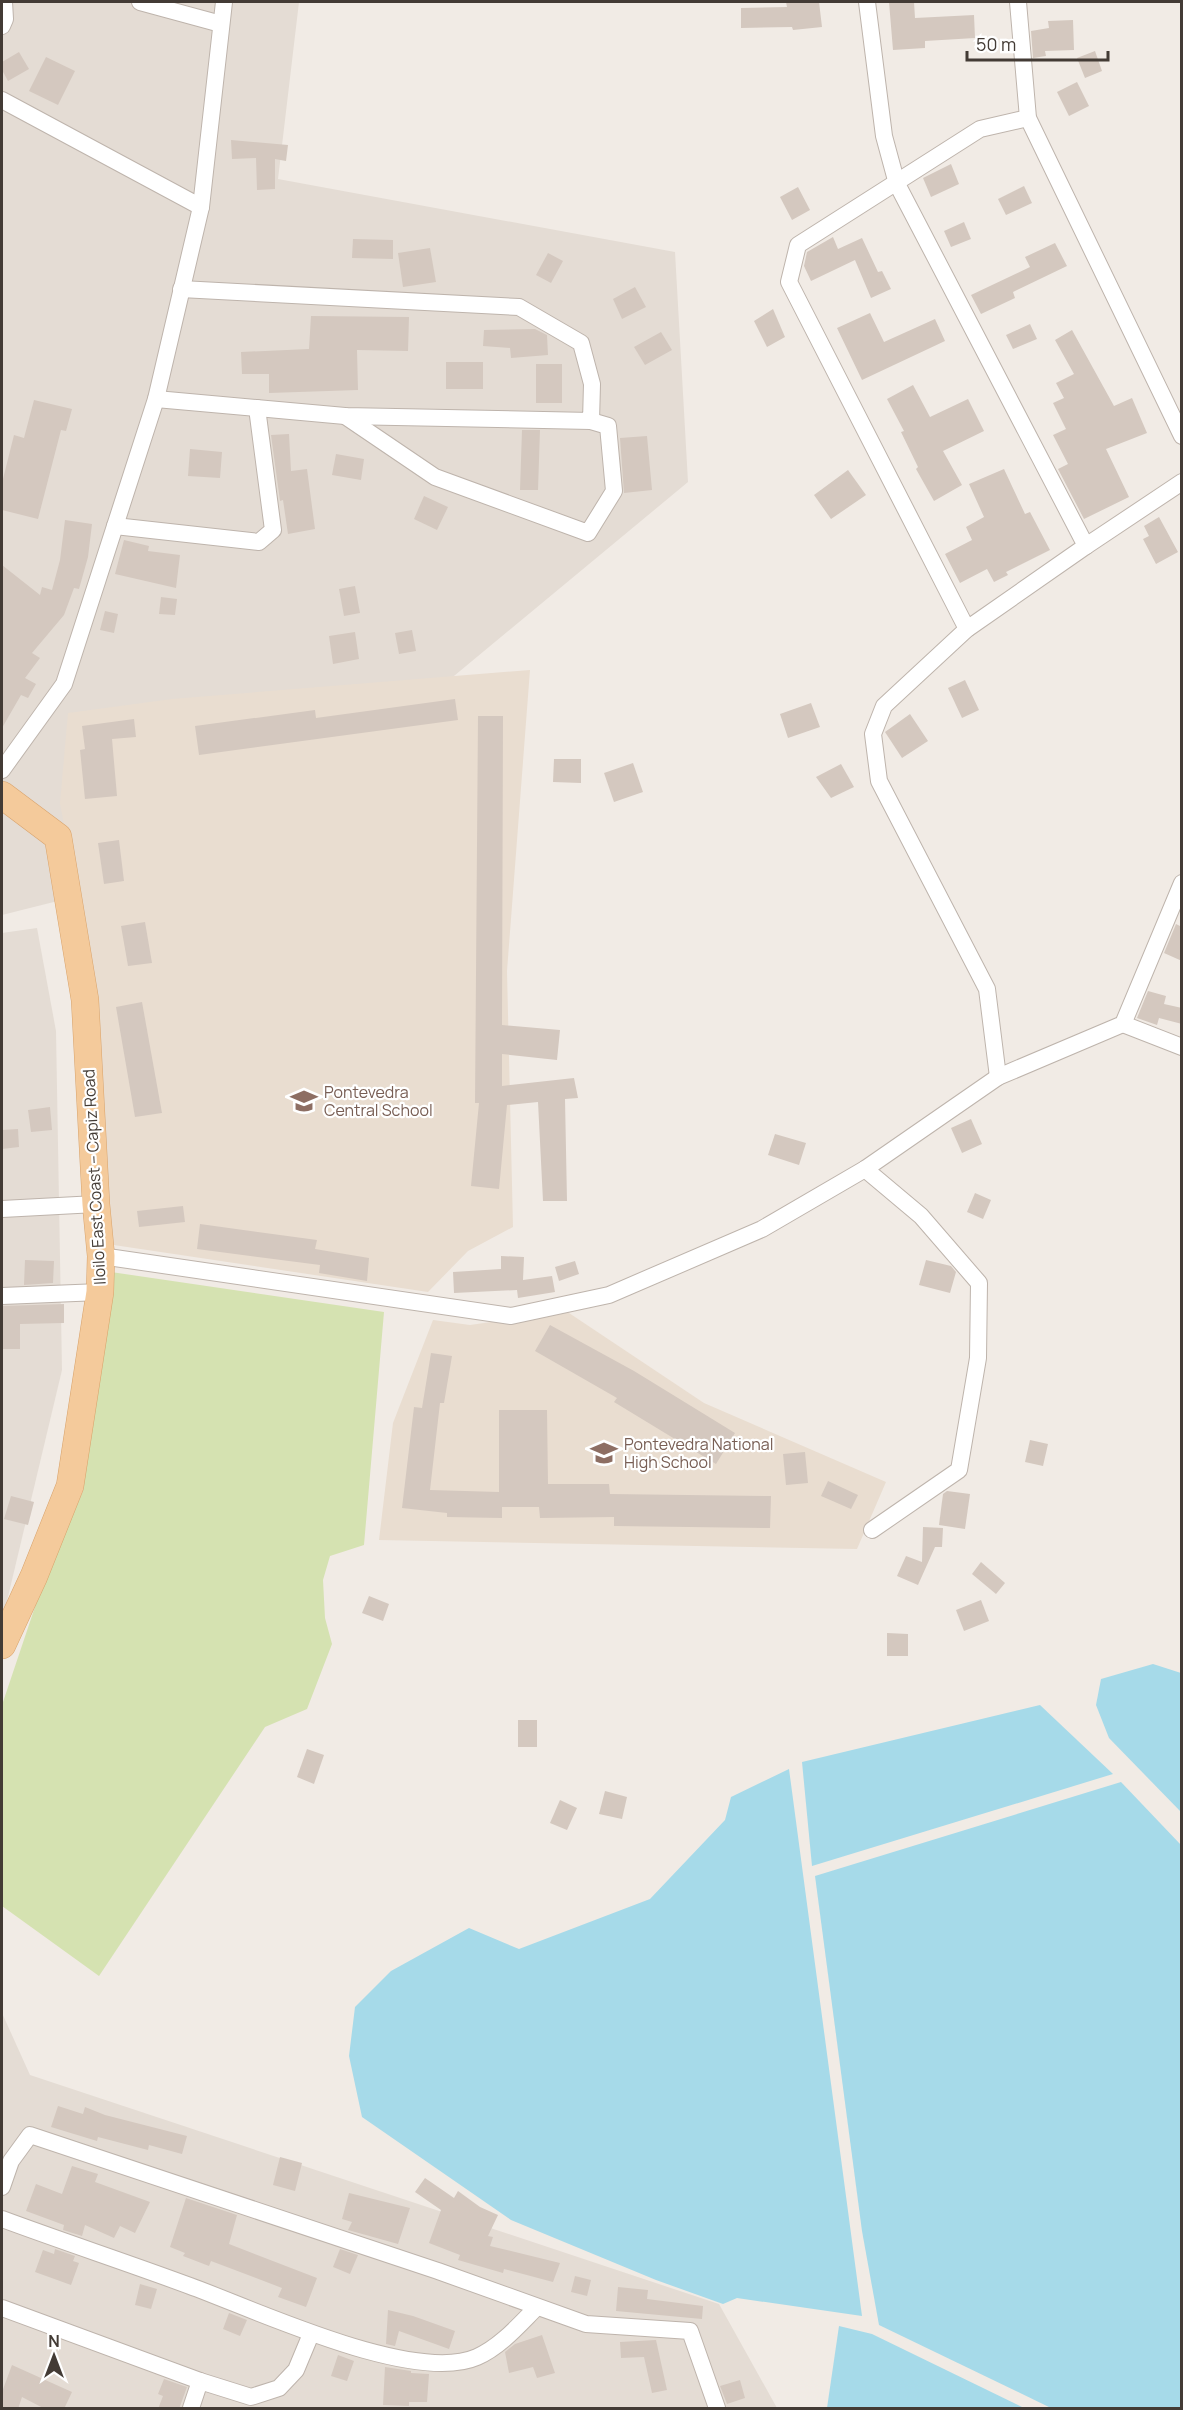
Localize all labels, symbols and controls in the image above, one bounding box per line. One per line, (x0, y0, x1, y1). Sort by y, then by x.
scale bar (967, 24, 1108, 62)
text: 50 m (976, 32, 1016, 56)
street label: Iloilo East Coast – Capiz Road (77, 1069, 111, 1285)
place label: Pontevedra Central School (324, 1081, 433, 1121)
school or university icon: Pontevedra Central School (289, 1086, 319, 1116)
place label: Pontevedra National High School (624, 1433, 773, 1473)
school or university icon: Pontevedra National High School (589, 1438, 619, 1468)
north arrow (24, 2326, 84, 2386)
text: N (48, 2330, 60, 2352)

